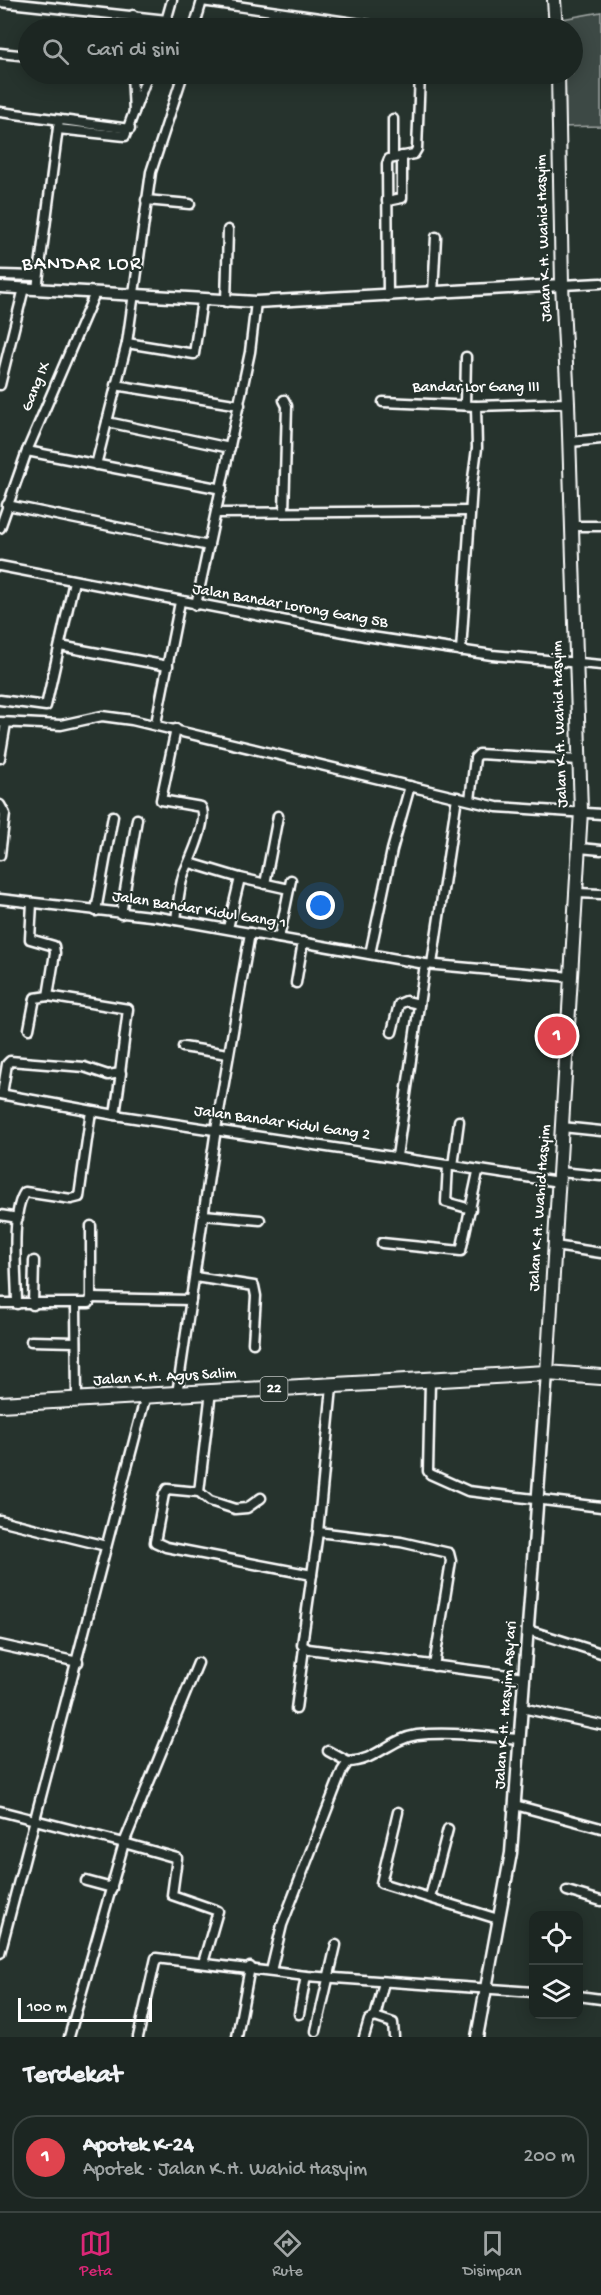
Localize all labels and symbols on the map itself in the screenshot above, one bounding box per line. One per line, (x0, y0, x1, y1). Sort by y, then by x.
street label: Jalan K.H. Wahid Hasyim (533, 153, 557, 322)
district label: BANDAR LOR (21, 254, 142, 277)
street label: Gang IX (18, 359, 56, 415)
street label: Bandar Lor Gang III (412, 379, 540, 398)
street label: Jalan Bandar Lorong Gang 5B (191, 580, 390, 634)
street label: Jalan K.H. Wahid Hasyim (549, 639, 573, 808)
street label: Jalan Bandar Kidul Gang 1 (111, 888, 287, 934)
your location (306, 891, 335, 920)
pin: 1 (538, 1014, 576, 1058)
street label: Jalan Bandar Kidul Gang 2 (193, 1102, 371, 1146)
street label: Jalan K.H. Wahid Hasyim (526, 1123, 556, 1292)
street label: Jalan K.H. Agus Salim (93, 1365, 238, 1391)
road number: 22 (260, 1377, 288, 1401)
street label: Jalan K.H. Hasyim Asy'ari (492, 1620, 522, 1790)
scale bar (18, 1995, 152, 2022)

